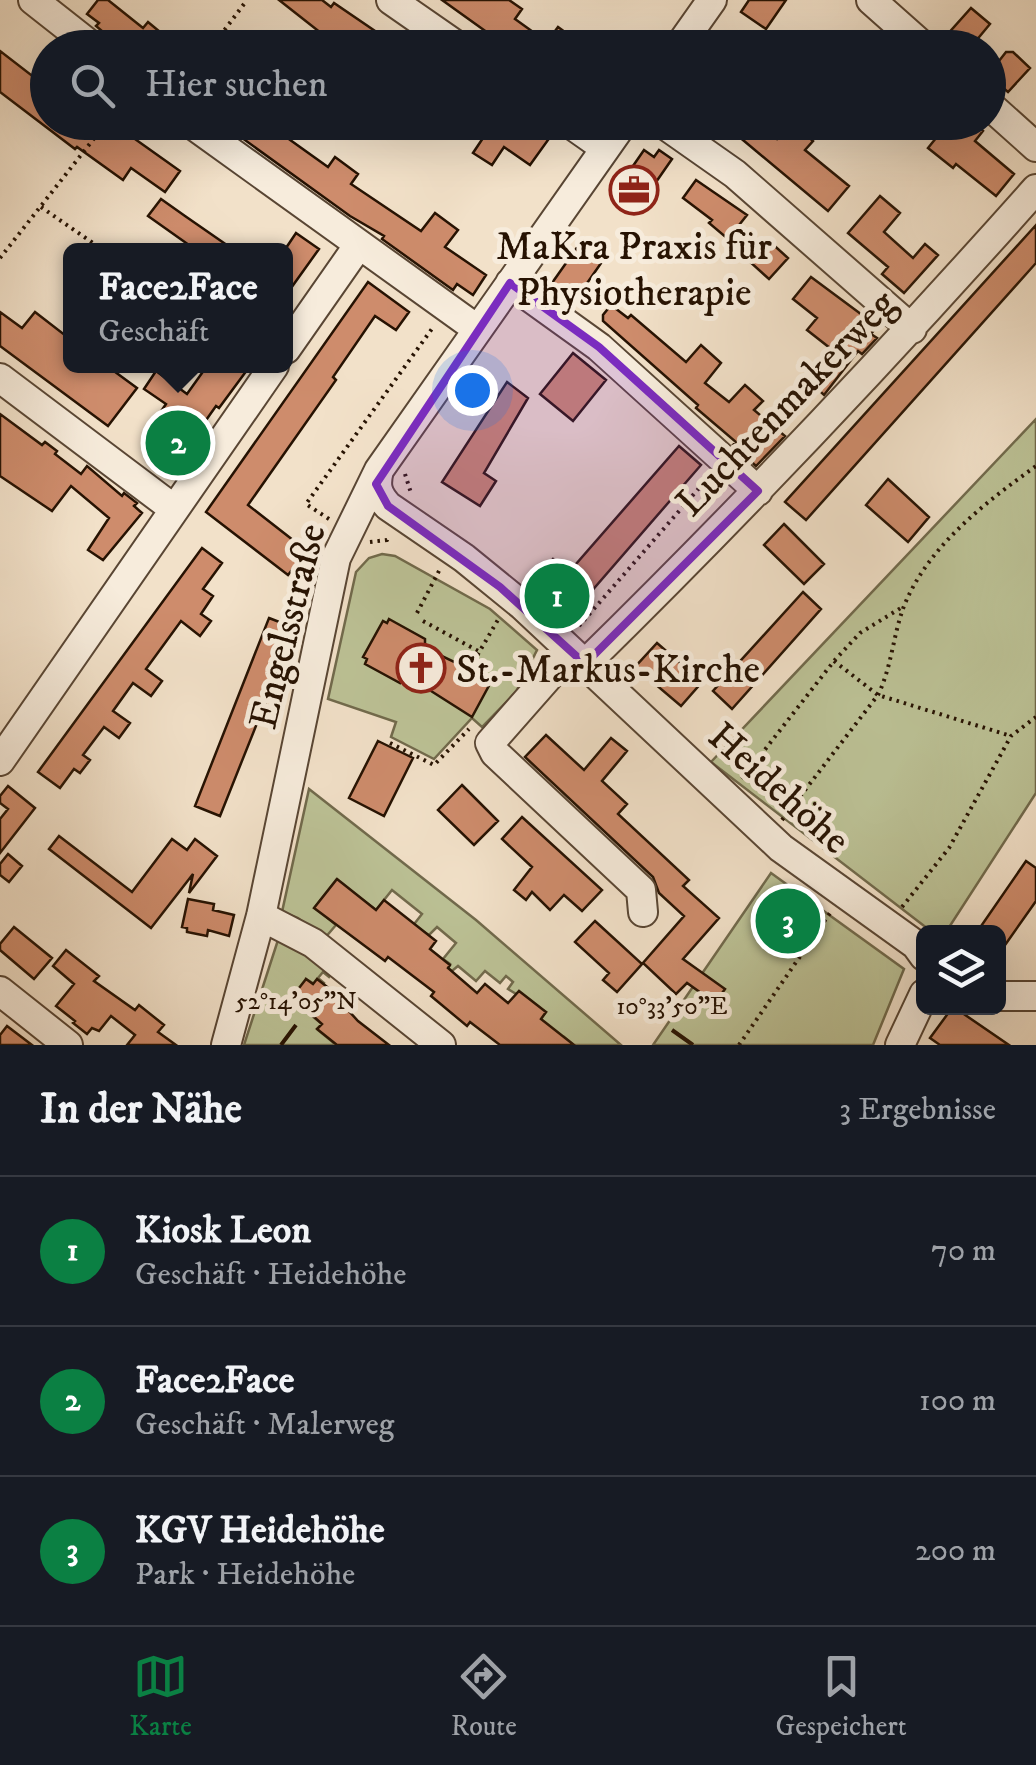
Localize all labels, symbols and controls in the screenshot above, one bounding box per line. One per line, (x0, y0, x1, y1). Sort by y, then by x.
search box (30, 30, 1006, 140)
icon: search (65, 58, 120, 113)
text: Hier suchen (145, 61, 328, 109)
office icon: MaKra Praxis für Physiotherapie (608, 164, 660, 216)
place label: MaKra Praxis für Physiotherapie (496, 223, 772, 319)
popup (63, 243, 293, 373)
text: Face2Face (98, 264, 258, 312)
street label: Luchtenmakerweg (666, 280, 908, 528)
text: Geschäft (98, 312, 209, 352)
your location (447, 365, 498, 416)
pin: 2 (146, 406, 210, 480)
street label: Engelsstraße (239, 519, 339, 734)
pin: 1 (524, 558, 590, 634)
church icon: St.-Markus-Kirche (395, 642, 447, 694)
place label: St.-Markus-Kirche (456, 646, 760, 696)
street label: Heidehöhe (697, 712, 859, 866)
pin: 3 (756, 884, 820, 958)
map controls (916, 925, 1006, 1015)
button: layers (916, 925, 1006, 1015)
text: 52°14'05"N (235, 986, 357, 1017)
text: 10°33'50"E (616, 991, 728, 1022)
text: In der Nähe (40, 1084, 242, 1136)
text: 3 Ergebnisse (839, 1090, 996, 1130)
text: Kiosk Leon (135, 1207, 311, 1255)
text: 1 (67, 1231, 78, 1271)
text: 70 m (931, 1231, 996, 1271)
text: Geschäft · Heidehöhe (135, 1255, 406, 1295)
text: Face2Face (135, 1357, 294, 1405)
text: 2 (65, 1381, 80, 1421)
text: 100 m (919, 1381, 996, 1421)
text: Geschäft · Malerweg (135, 1405, 394, 1445)
text: KGV Heidehöhe (135, 1507, 385, 1555)
text: 3 (67, 1531, 78, 1571)
text: 200 m (915, 1531, 996, 1571)
text: Park · Heidehöhe (135, 1555, 355, 1595)
tab: Karte (129, 1649, 192, 1744)
tab: Route (451, 1649, 517, 1744)
tab: Gespeichert (776, 1649, 907, 1744)

